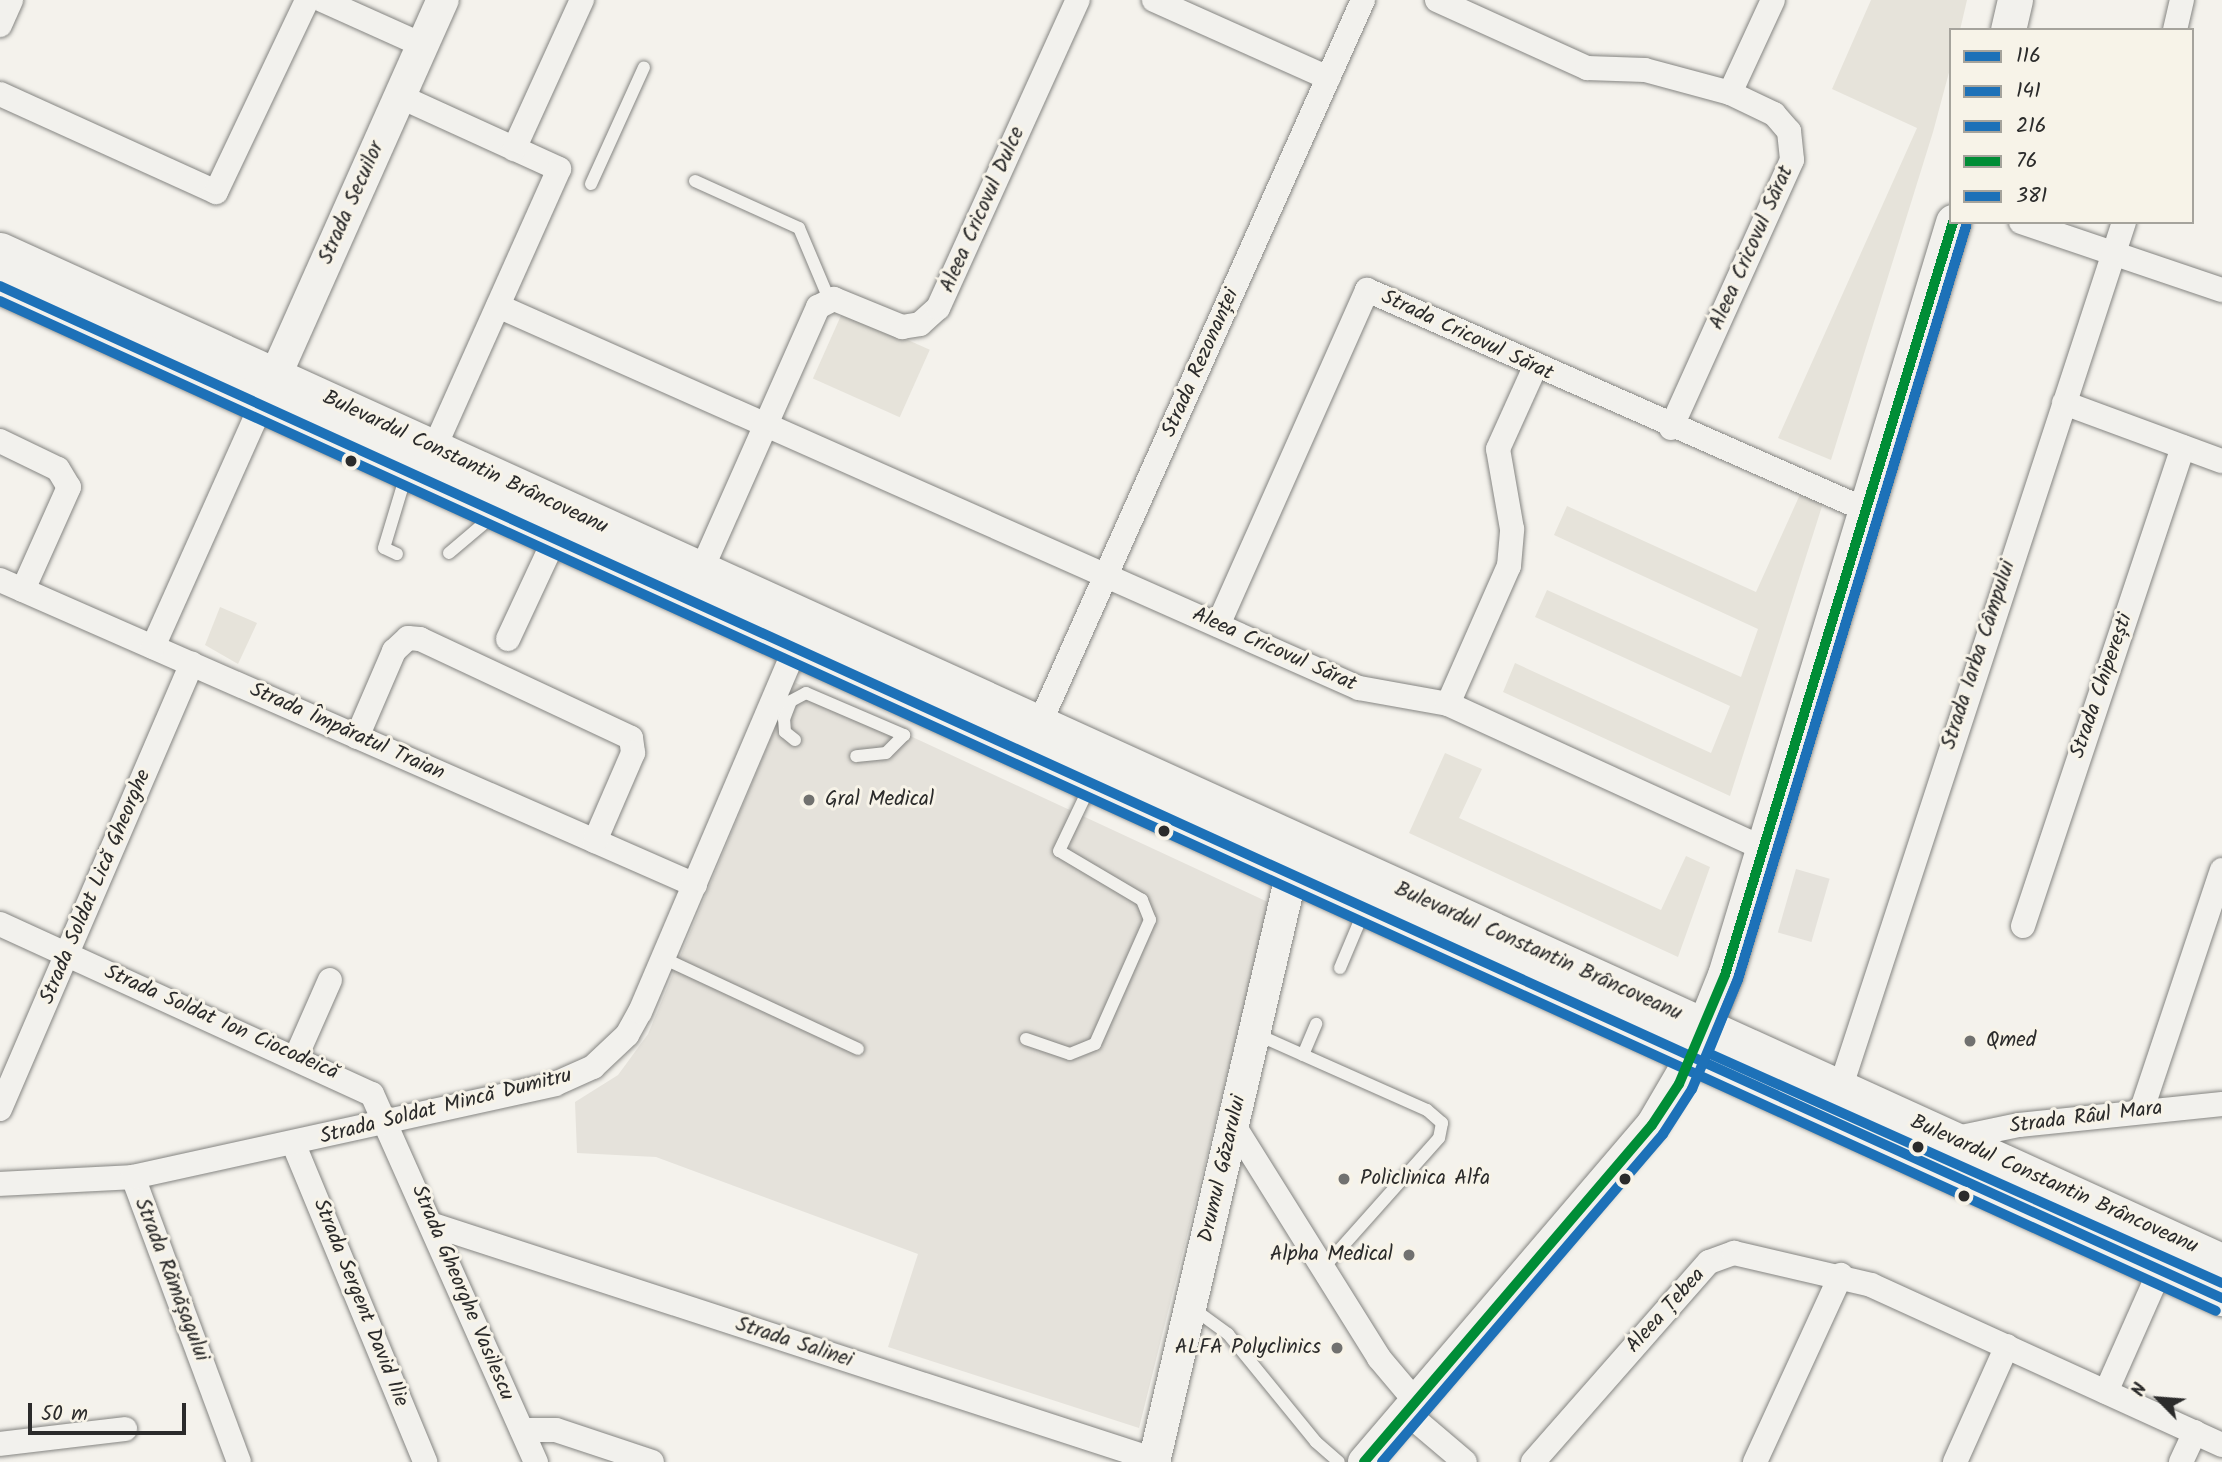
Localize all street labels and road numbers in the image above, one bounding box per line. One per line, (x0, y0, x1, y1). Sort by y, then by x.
street label: Aleea Cricovul Dulce (935, 123, 1031, 297)
street label: Strada Secuilor (314, 138, 390, 268)
street label: Aleea Cricovul Sărat (1704, 162, 1800, 334)
street label: Strada Rezonanței (1157, 285, 1245, 441)
street label: Strada Cricovul Sărat (1377, 285, 1557, 387)
street label: Bulevardul Constantin Brâncoveanu (318, 386, 612, 540)
street label: Strada Iarba Câmpului (1937, 557, 2021, 753)
street label: Aleea Cricovul Sărat (1188, 602, 1360, 698)
street label: Strada Chiperești (2065, 610, 2139, 762)
street label: Strada Împăratul Traian (246, 678, 448, 786)
street label: Strada Soldat Lică Gheorghe (35, 766, 157, 1008)
street label: Bulevardul Constantin Brâncoveanu (1390, 877, 1686, 1027)
street label: Strada Soldat Ion Ciocodeică (100, 960, 342, 1086)
street label: Strada Soldat Mincă Dumitru (318, 1064, 574, 1150)
street label: Drumul Găzarului (1194, 1093, 1252, 1245)
street label: Strada Râul Mara (2008, 1096, 2164, 1140)
street label: Bulevardul Constantin Brâncoveanu (1906, 1110, 2202, 1260)
street label: Strada Gheorghe Vasilescu (405, 1181, 519, 1405)
street label: Strada Rămășagului (128, 1195, 214, 1365)
street label: Strada Sergent David Ilie (307, 1195, 413, 1411)
street label: Aleea Țebea (1621, 1263, 1711, 1359)
street label: Strada Salinei (732, 1312, 856, 1374)

